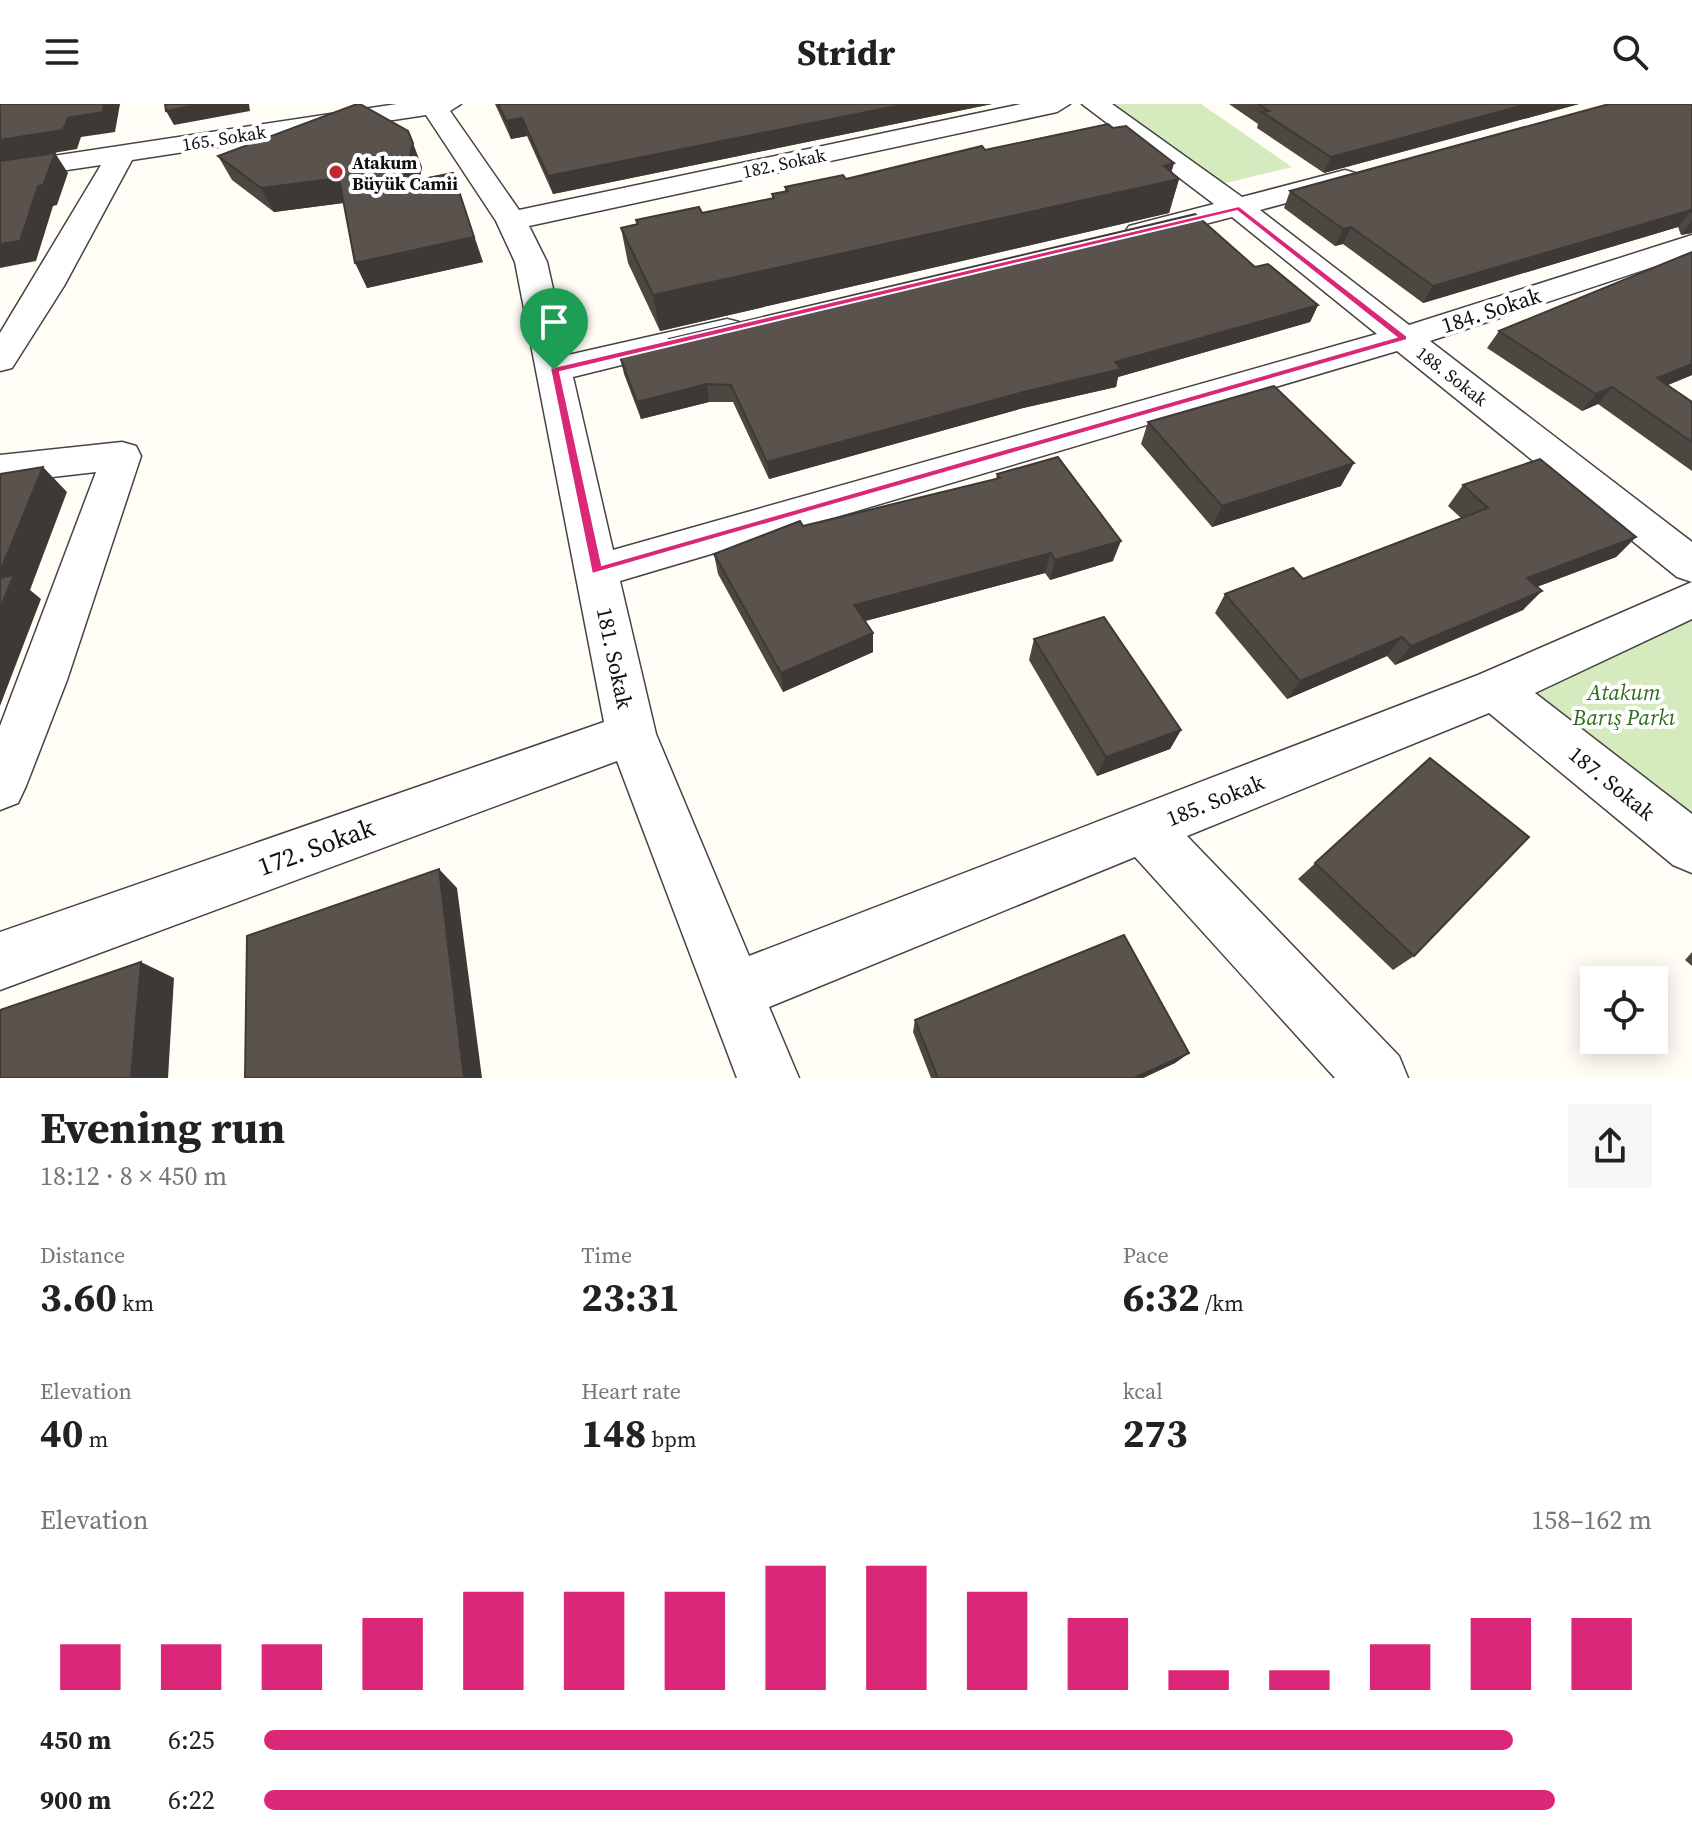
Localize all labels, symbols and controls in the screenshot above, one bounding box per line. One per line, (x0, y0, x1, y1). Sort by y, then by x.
text: Stridr (797, 28, 895, 77)
icon: menu (40, 30, 84, 74)
icon: search (1608, 30, 1652, 74)
street label: 165. Sokak (180, 119, 268, 157)
street label: 182. Sokak (740, 142, 828, 184)
place label: Atakum Büyük Camii (352, 150, 458, 196)
marker: Atakum Büyük Camii (327, 163, 345, 181)
street label: 184. Sokak (1437, 280, 1546, 340)
pin (520, 288, 588, 370)
icon: arrive (532, 300, 576, 344)
street label: 188. Sokak (1411, 340, 1493, 412)
street label: 181. Sokak (590, 604, 641, 712)
park label: Atakum Barış Parkı (1572, 677, 1676, 732)
street label: 187. Sokak (1562, 739, 1662, 828)
street label: 185. Sokak (1162, 766, 1269, 833)
street label: 172. Sokak (253, 809, 380, 885)
map controls (1580, 966, 1668, 1054)
button: locate (1580, 966, 1668, 1054)
text: Evening run (40, 1097, 285, 1158)
button: share (1568, 1104, 1652, 1188)
text: 18:12 · 8 × 450 m (40, 1158, 227, 1194)
text: Distance (40, 1240, 125, 1270)
text: Time (581, 1240, 632, 1270)
text: Pace (1123, 1240, 1169, 1270)
text: 3.60 (40, 1270, 117, 1324)
text: 23:31 (581, 1270, 680, 1324)
text: 6:32 (1123, 1270, 1200, 1324)
text: km (117, 1288, 154, 1318)
text: /km (1200, 1288, 1244, 1318)
text: Elevation (40, 1376, 132, 1406)
text: Heart rate (581, 1376, 681, 1406)
text: kcal (1123, 1376, 1163, 1406)
text: 40 (40, 1406, 83, 1460)
text: 148 (581, 1406, 646, 1460)
text: 273 (1123, 1406, 1188, 1460)
text: m (83, 1424, 108, 1454)
text: bpm (646, 1424, 697, 1454)
text: Elevation (40, 1502, 149, 1538)
text: 158–162 m (1531, 1502, 1652, 1538)
text: 450 m (40, 1722, 111, 1758)
text: 6:25 (168, 1722, 215, 1758)
text: 900 m (40, 1782, 111, 1818)
text: 6:22 (168, 1782, 215, 1818)

